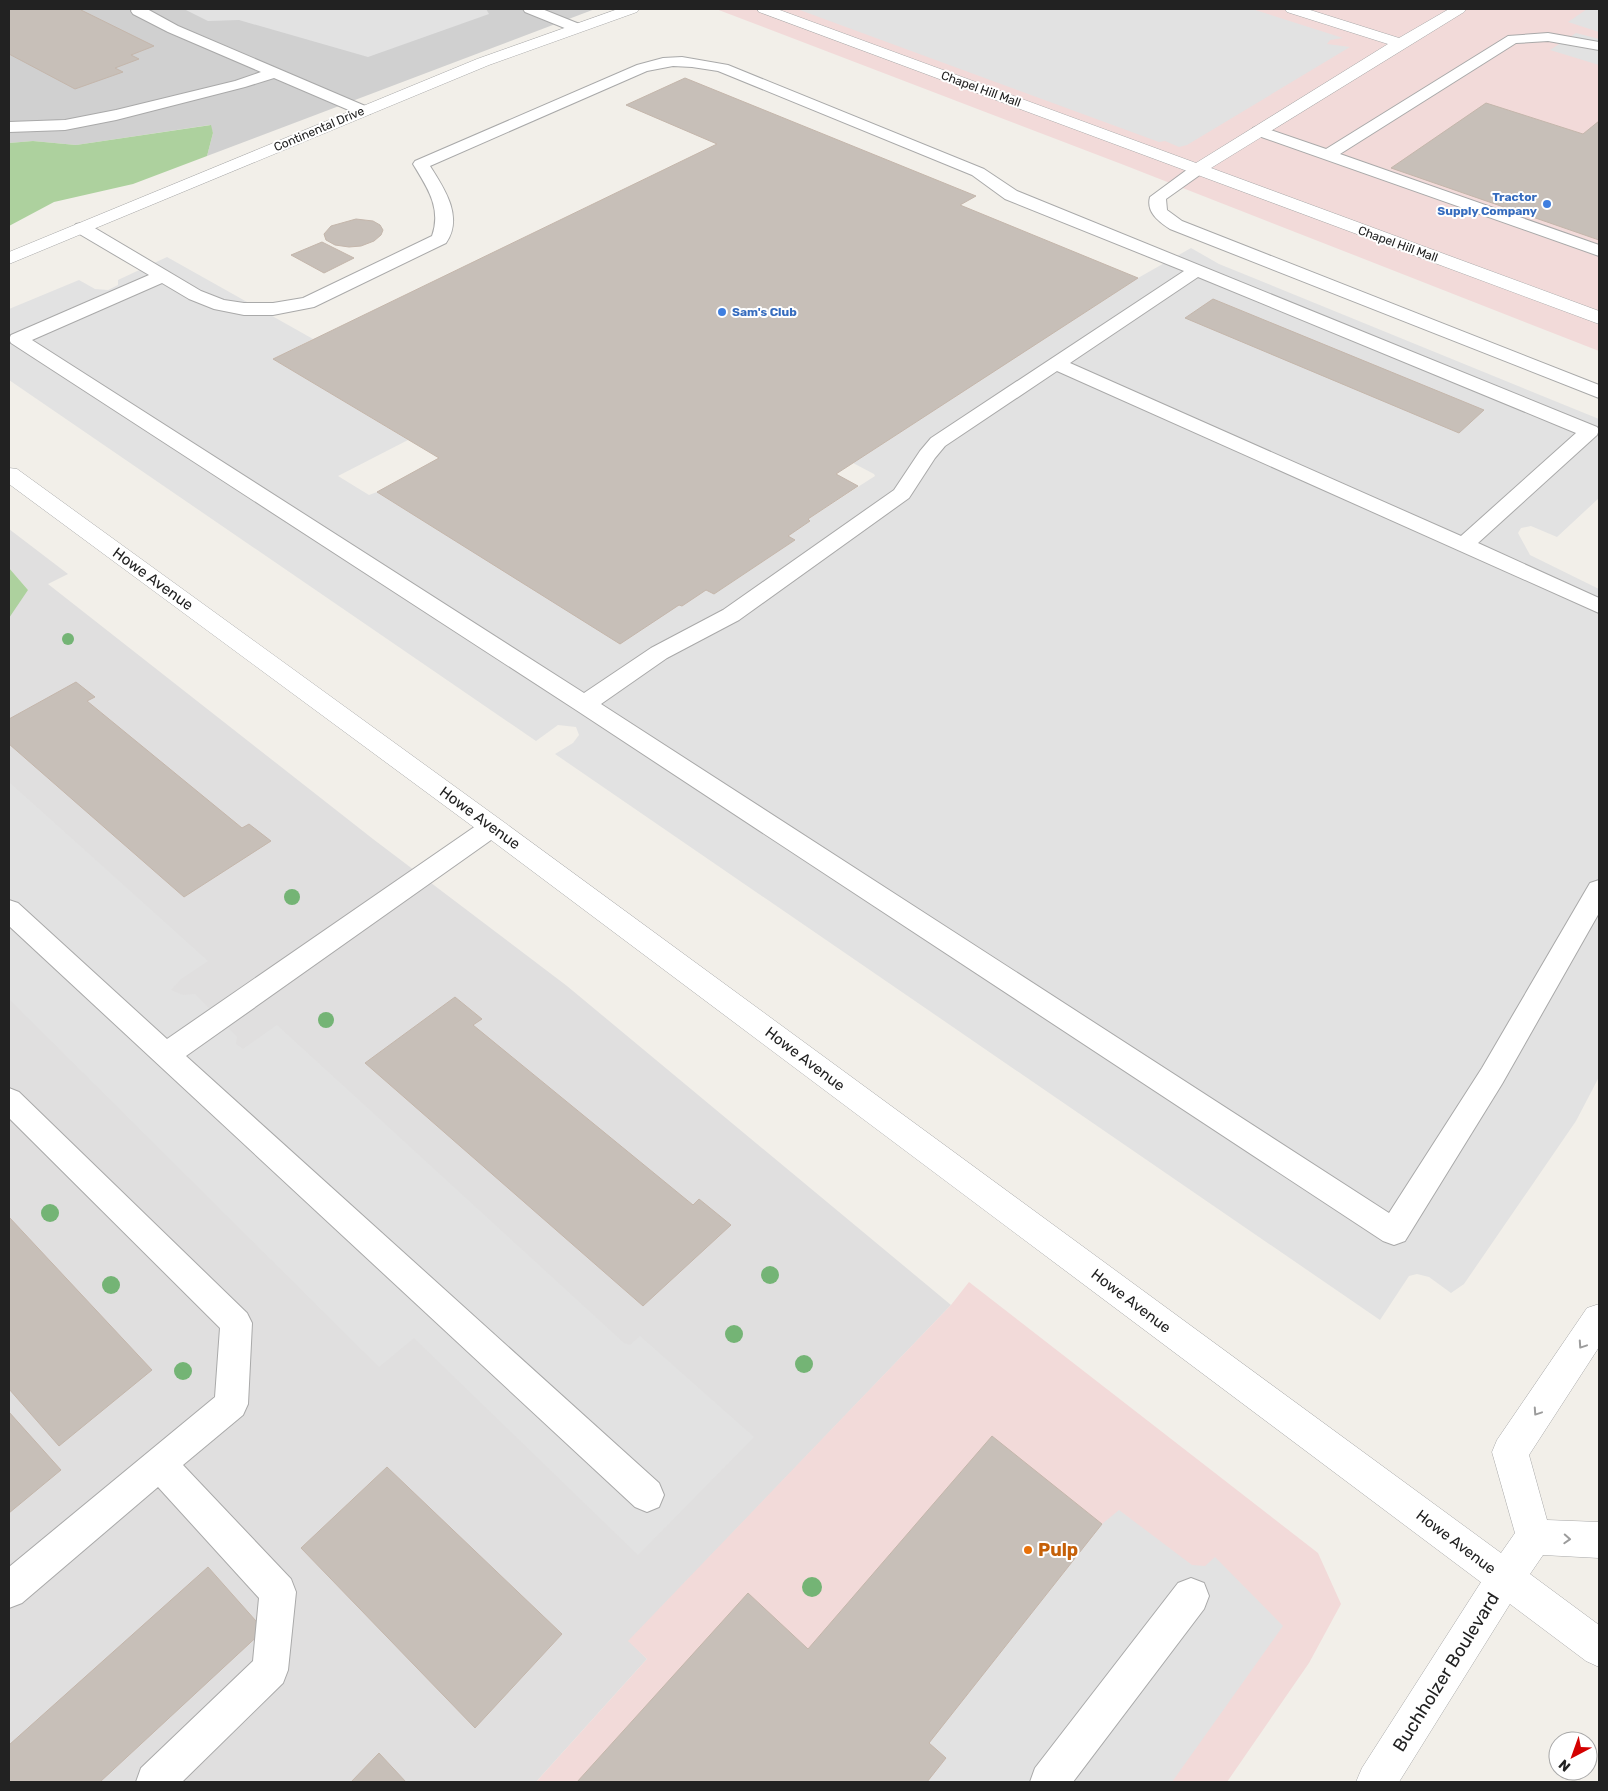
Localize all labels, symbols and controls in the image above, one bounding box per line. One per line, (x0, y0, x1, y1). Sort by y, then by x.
street label: Chapel Hill Mall (939, 68, 1023, 110)
street label: Continental Drive (272, 104, 367, 154)
place label: Tractor Supply Company (1437, 190, 1538, 218)
marker: Tractor Supply Company (1541, 198, 1553, 210)
street label: Chapel Hill Mall (1356, 223, 1440, 265)
place label: Sam's Club (732, 305, 797, 319)
marker: Sam's Club (716, 306, 728, 318)
street label: Howe Avenue (109, 544, 197, 614)
street label: Howe Avenue (436, 783, 524, 853)
street label: Howe Avenue (762, 1023, 848, 1095)
street label: Howe Avenue (1088, 1265, 1174, 1337)
one-way arrow (1579, 1340, 1588, 1349)
one-way arrow (1534, 1406, 1543, 1416)
street label: Howe Avenue (1413, 1506, 1499, 1578)
one-way arrow (1563, 1533, 1571, 1544)
place label: Pulp (1038, 1539, 1078, 1561)
marker: Pulp (1022, 1544, 1034, 1556)
street label: Buchholzer Boulevard (1388, 1588, 1504, 1756)
north arrow (1548, 1731, 1598, 1781)
text: N (1555, 1756, 1574, 1775)

